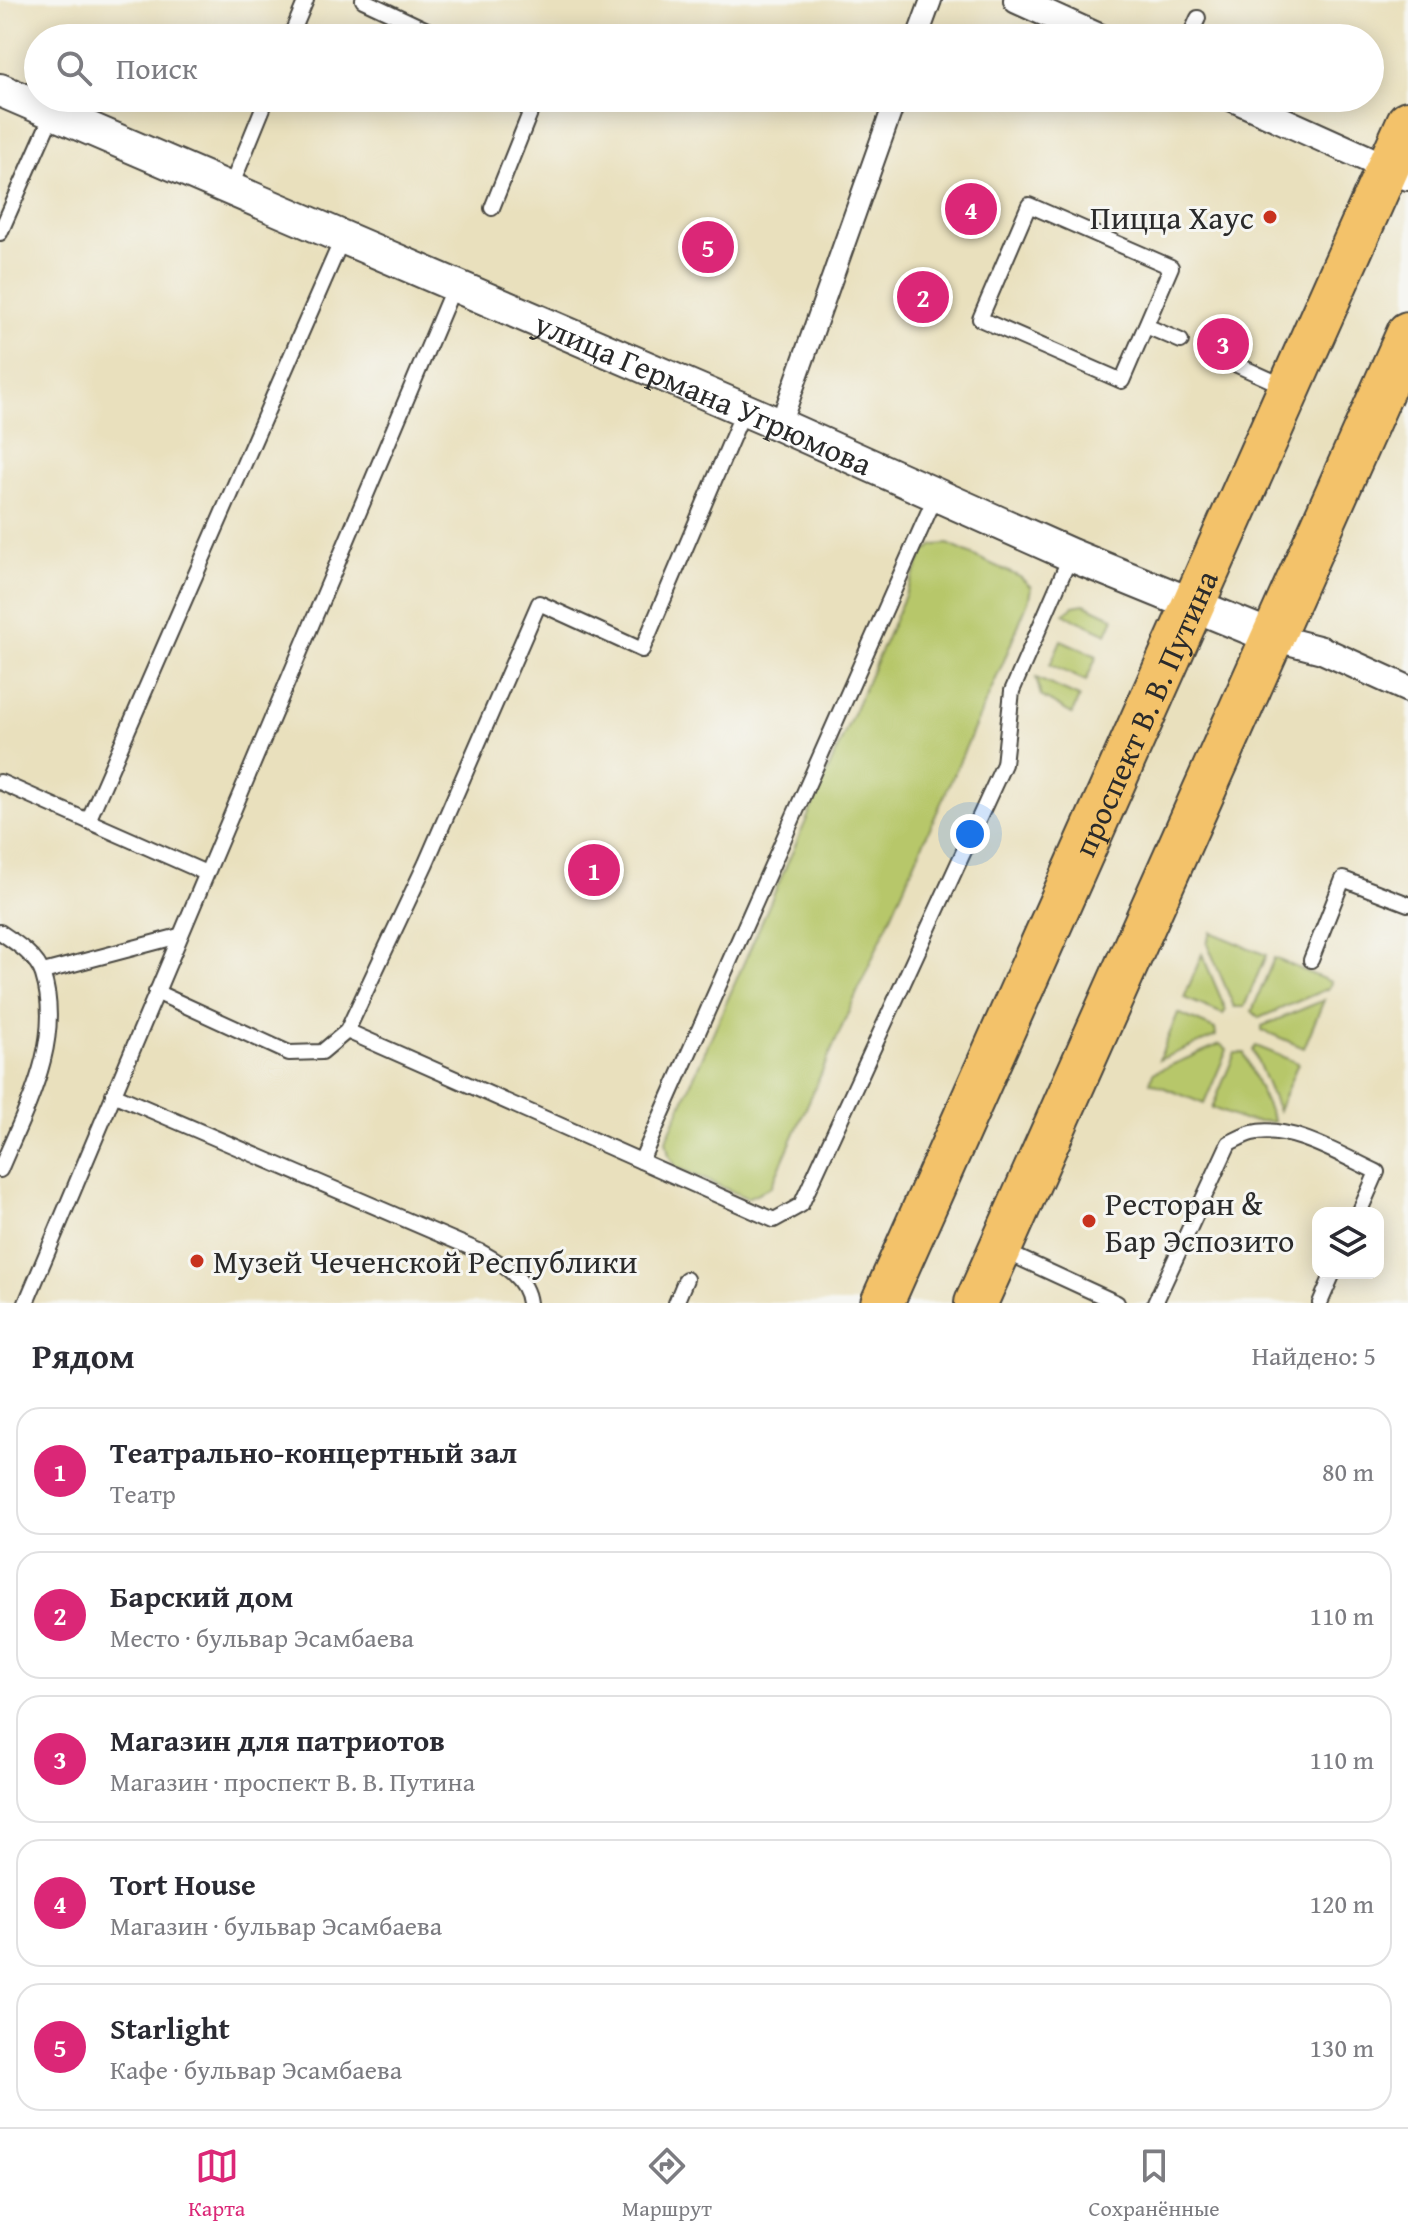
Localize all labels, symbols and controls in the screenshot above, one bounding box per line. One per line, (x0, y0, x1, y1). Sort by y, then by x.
search box (24, 24, 1384, 112)
icon: search (52, 46, 96, 90)
text: Поиск (116, 46, 198, 90)
pin: 4 (945, 179, 997, 239)
place label: Пицца Хаус (1090, 194, 1254, 241)
marker: Пицца Хаус (1261, 208, 1279, 226)
pin: 5 (682, 217, 734, 277)
pin: 2 (897, 267, 949, 327)
street label: улица Германа Угрюмова (527, 299, 881, 487)
pin: 3 (1197, 314, 1249, 374)
street label: проспект В. В. Путина (1060, 561, 1230, 864)
your location (950, 814, 990, 854)
pin: 1 (568, 840, 620, 900)
place label: Ресторан & Бар Эспозито (1105, 1180, 1294, 1264)
map controls (1312, 1207, 1384, 1279)
button: layers (1312, 1207, 1384, 1279)
marker: Ресторан & Бар Эспозито (1080, 1212, 1098, 1230)
place label: Музей Чеченской Республики (213, 1238, 638, 1285)
marker: Музей Чеченской Республики (188, 1252, 206, 1270)
text: Рядом (32, 1331, 135, 1380)
text: Найдено: 5 (1252, 1336, 1376, 1375)
text: Театрально-концертный зал (110, 1430, 517, 1474)
text: 1 (53, 1452, 67, 1491)
text: 80 m (1322, 1452, 1374, 1491)
text: Театр (110, 1474, 176, 1513)
text: Барский дом (110, 1574, 293, 1618)
text: 2 (53, 1596, 67, 1635)
text: 110 m (1309, 1596, 1374, 1635)
text: Место · бульвар Эсамбаева (110, 1618, 414, 1657)
text: Магазин для патриотов (110, 1718, 445, 1762)
text: 3 (53, 1740, 67, 1779)
text: 110 m (1309, 1740, 1374, 1779)
text: Магазин · проспект В. В. Путина (110, 1762, 475, 1801)
text: Tort House (110, 1862, 256, 1906)
text: 4 (53, 1884, 67, 1923)
text: 120 m (1309, 1884, 1374, 1923)
text: Магазин · бульвар Эсамбаева (110, 1906, 442, 1945)
text: Starlight (110, 2006, 230, 2050)
text: 5 (53, 2028, 67, 2067)
text: 130 m (1309, 2028, 1374, 2067)
text: Кафе · бульвар Эсамбаева (110, 2050, 402, 2089)
tab: Карта (188, 2144, 245, 2224)
tab: Маршрут (622, 2144, 712, 2224)
tab: Сохранённые (1089, 2144, 1220, 2224)

